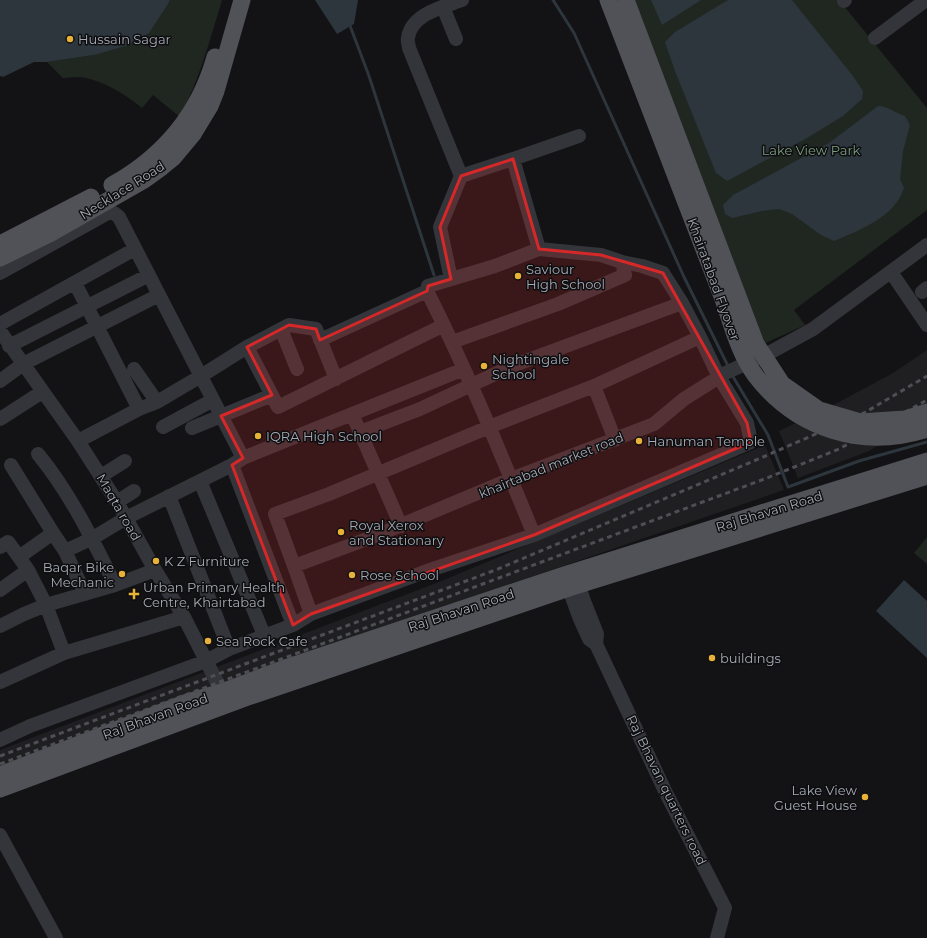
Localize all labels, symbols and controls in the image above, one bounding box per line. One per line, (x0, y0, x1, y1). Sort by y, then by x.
place label: Hussain Sagar (78, 31, 171, 47)
marker: Hussain Sagar (65, 34, 75, 44)
park label: Lake View Park (762, 142, 861, 158)
street label: Necklace Road (77, 158, 167, 222)
street label: Khairatabad Flyover (684, 216, 744, 342)
place label: Saviour High School (526, 261, 605, 292)
marker: Saviour High School (513, 271, 523, 281)
place label: Nightingale School (492, 351, 569, 382)
marker: Nightingale School (479, 361, 489, 371)
place label: IQRA High School (266, 428, 382, 444)
street label: khairtabad market road (476, 429, 626, 501)
marker: IQRA High School (253, 431, 263, 441)
place label: Hanuman Temple (647, 433, 765, 449)
marker: Hanuman Temple (634, 436, 644, 446)
street label: Maqta road (93, 471, 145, 543)
street label: Raj Bhavan Road (714, 487, 824, 535)
place label: Royal Xerox and Stationary (349, 517, 445, 548)
marker: Royal Xerox and Stationary (336, 527, 346, 537)
place label: K Z Furniture (164, 553, 250, 569)
marker: K Z Furniture (151, 556, 161, 566)
place label: Baqar Bike Mechanic (43, 559, 114, 590)
place label: Rose School (360, 567, 439, 583)
marker: Baqar Bike Mechanic (117, 569, 127, 579)
marker: Rose School (347, 570, 357, 580)
place label: Urban Primary Health Centre, Khairtabad (143, 579, 285, 610)
street label: Raj Bhavan Road (406, 585, 516, 635)
marker: Urban Primary Health Centre, Khairtabad (128, 588, 140, 600)
place label: Sea Rock Cafe (216, 633, 308, 649)
marker: Sea Rock Cafe (203, 636, 213, 646)
place label: buildings (720, 650, 781, 666)
marker: buildings (707, 653, 717, 663)
street label: Raj Bhavan Road (100, 690, 210, 742)
street label: Raj Bhavan quarters road (624, 712, 710, 868)
place label: Lake View Guest House (774, 782, 858, 813)
marker: Lake View Guest House (860, 792, 870, 802)

